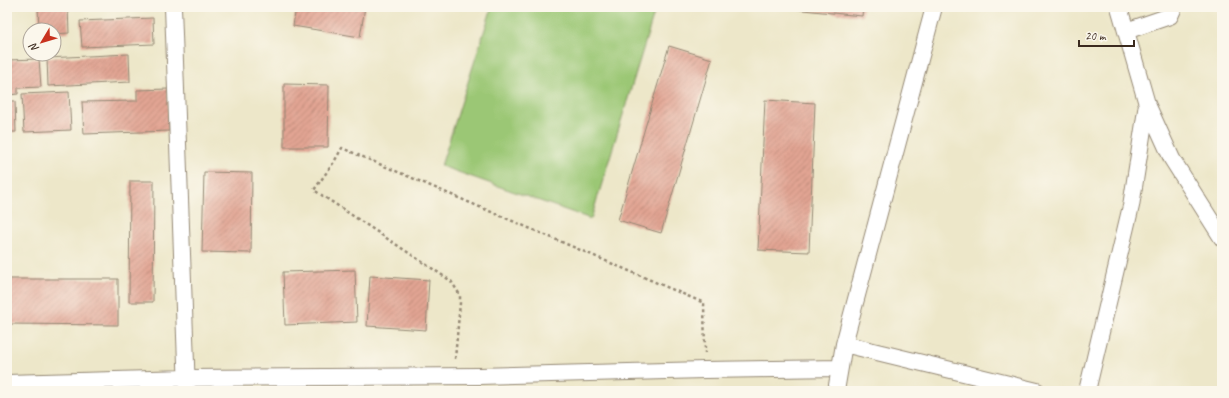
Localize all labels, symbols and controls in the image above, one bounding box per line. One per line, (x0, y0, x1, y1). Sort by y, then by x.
north arrow (22, 22, 62, 62)
scale bar (1079, 22, 1134, 48)
text: 20 m (1085, 28, 1107, 44)
text: N (25, 39, 42, 55)

